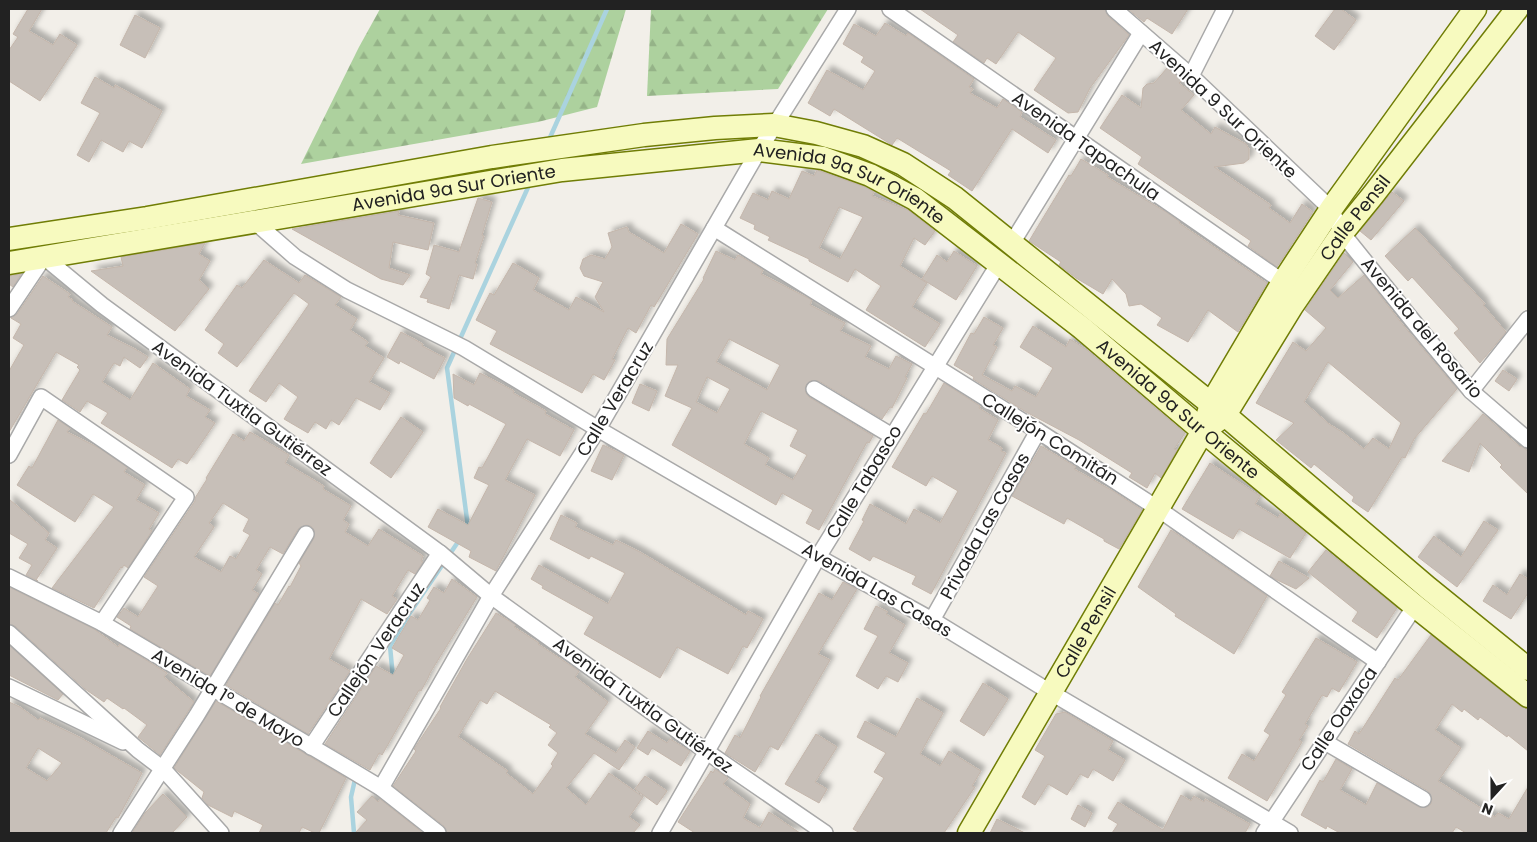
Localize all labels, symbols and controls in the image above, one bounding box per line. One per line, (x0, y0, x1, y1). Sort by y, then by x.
street label: Avenida 9 Sur Oriente (1144, 33, 1303, 184)
street label: Avenida Tapachula (1007, 85, 1165, 206)
street label: Avenida 9a Sur Oriente (752, 136, 951, 230)
street label: Avenida 9a Sur Oriente (350, 158, 557, 217)
street label: Calle Pensil (1314, 170, 1396, 266)
street label: Avenida del Rosario (1356, 252, 1489, 404)
street label: Avenida 9a Sur Oriente (1091, 333, 1265, 485)
street label: Avenida Tuxtla Gutiérrez (147, 334, 337, 481)
street label: Calle Veracruz (570, 336, 659, 461)
street label: Callejón Comitán (977, 386, 1123, 491)
street label: Calle Tabasco (820, 420, 908, 543)
street label: Privada Las Casas (934, 448, 1035, 604)
street label: Avenida Las Casas (798, 536, 957, 643)
street label: Callejón Veracruz (321, 577, 430, 722)
street label: Calle Pensil (1049, 582, 1122, 683)
street label: Avenida Tuxtla Gutiérrez (548, 631, 738, 778)
street label: Avenida 1º de Mayo (147, 642, 309, 753)
street label: Calle Oaxaca (1294, 662, 1383, 776)
north arrow (1467, 772, 1517, 822)
text: N (1479, 798, 1496, 820)

